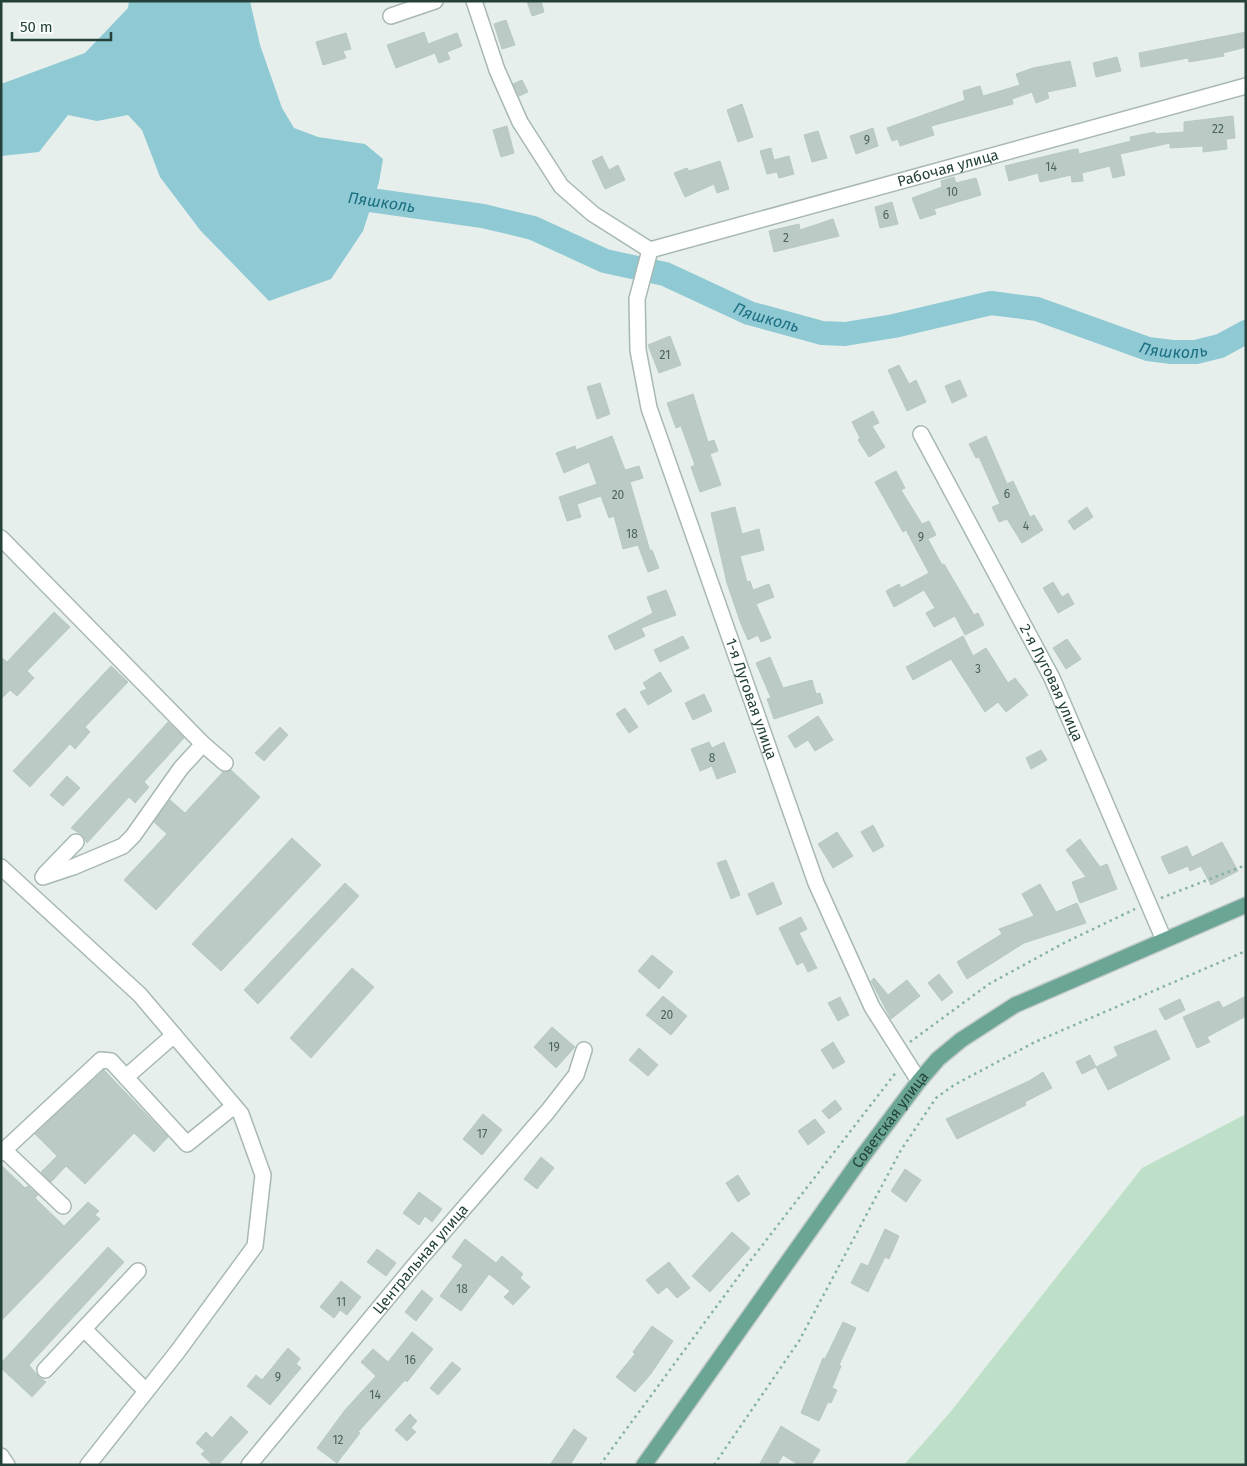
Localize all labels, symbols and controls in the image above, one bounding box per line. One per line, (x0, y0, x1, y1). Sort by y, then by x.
scale bar (12, 10, 111, 42)
text: 50 m (20, 18, 53, 36)
house number: 22 (1212, 122, 1224, 136)
house number: 9 (864, 133, 870, 147)
street label: Рабочая улица (895, 146, 1000, 190)
house number: 14 (1045, 160, 1057, 174)
house number: 10 (946, 185, 958, 199)
water label: Пяшколь (347, 188, 416, 216)
house number: 6 (883, 208, 889, 222)
house number: 2 (783, 231, 789, 245)
water label: Пяшколь (730, 298, 801, 336)
water label: Пяшколь (1137, 338, 1209, 362)
house number: 21 (660, 348, 670, 362)
house number: 6 (1004, 487, 1010, 501)
house number: 20 (612, 488, 625, 502)
house number: 4 (1023, 519, 1030, 533)
house number: 18 (626, 527, 638, 541)
house number: 9 (918, 530, 924, 544)
street label: 2-я Луговая улица (1016, 621, 1087, 744)
street label: 1-я Луговая улица (722, 636, 781, 762)
house number: 3 (975, 662, 981, 676)
house number: 8 (709, 751, 716, 765)
house number: 20 (661, 1008, 674, 1022)
house number: 19 (548, 1040, 560, 1054)
street label: Советская улица (848, 1068, 932, 1172)
house number: 17 (477, 1127, 487, 1141)
street label: Центральная улица (369, 1201, 472, 1318)
house number: 18 (456, 1282, 468, 1296)
house number: 11 (336, 1295, 346, 1309)
house number: 16 (404, 1353, 416, 1367)
house number: 9 (275, 1370, 281, 1384)
house number: 14 (369, 1388, 381, 1402)
house number: 12 (332, 1433, 344, 1447)

